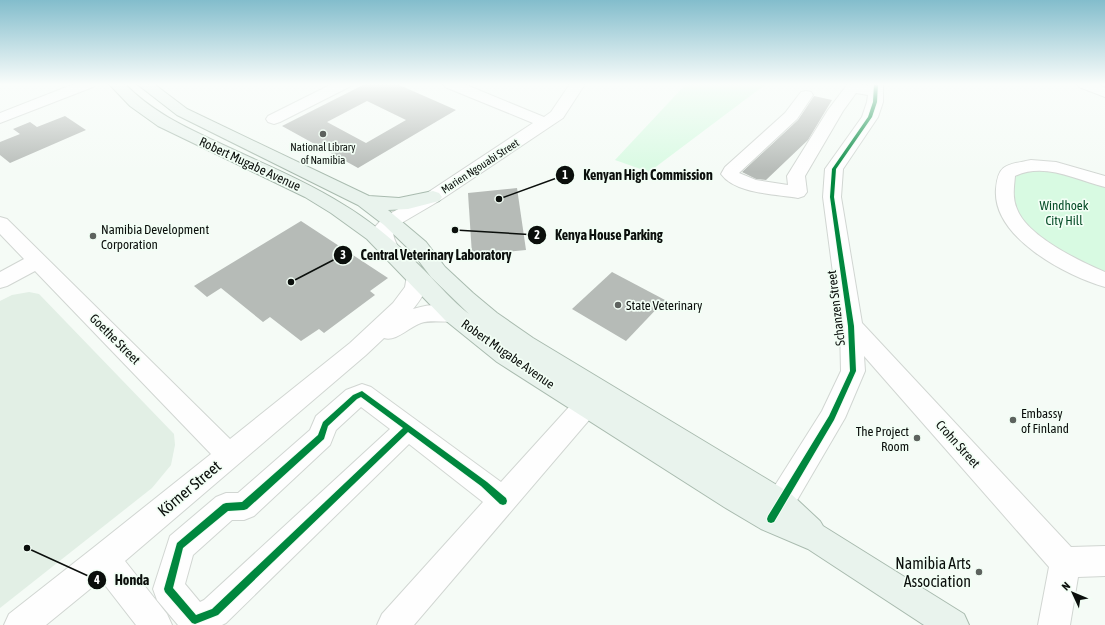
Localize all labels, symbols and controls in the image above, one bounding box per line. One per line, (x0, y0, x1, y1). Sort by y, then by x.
marker: National Library of Namibia (318, 129, 328, 139)
street label: Robert Mugabe Avenue (197, 134, 303, 194)
street label: Marien Ngouabi Street (439, 136, 521, 196)
place label: National Library of Namibia (290, 141, 356, 166)
callout: Kenyan High Commission (555, 162, 721, 188)
text: Kenyan High Commission (583, 167, 713, 183)
text: 1 (562, 168, 568, 182)
park label: Windhoek City Hill (1040, 198, 1089, 228)
place label: Namibia Development Corporation (101, 222, 209, 252)
callout: Kenya House Parking (527, 222, 671, 248)
text: Kenya House Parking (555, 227, 664, 243)
text: 2 (534, 228, 540, 242)
marker: Namibia Development Corporation (88, 231, 98, 241)
callout: Central Veterinary Laboratory (333, 242, 519, 268)
text: Central Veterinary Laboratory (361, 247, 512, 263)
text: 3 (340, 248, 346, 262)
street label: Schanzen Street (824, 269, 848, 347)
place label: State Veterinary (626, 298, 703, 313)
marker: State Veterinary (613, 300, 623, 310)
street label: Goethe Street (87, 311, 144, 368)
street label: Robert Mugabe Avenue (459, 316, 557, 392)
place label: Embassy of Finland (1021, 406, 1069, 436)
marker: Embassy of Finland (1008, 415, 1018, 425)
street label: Crohn Street (933, 417, 983, 471)
place label: The Project Room (856, 424, 909, 454)
marker: The Project Room (912, 433, 922, 443)
street label: Körner Street (154, 456, 224, 520)
place label: Namibia Arts Association (895, 554, 971, 590)
callout: Honda (87, 567, 157, 593)
marker: Namibia Arts Association (974, 567, 984, 577)
text: Honda (115, 572, 150, 588)
text: 4 (93, 573, 100, 587)
north arrow (1053, 573, 1093, 613)
text: N (1059, 580, 1072, 593)

